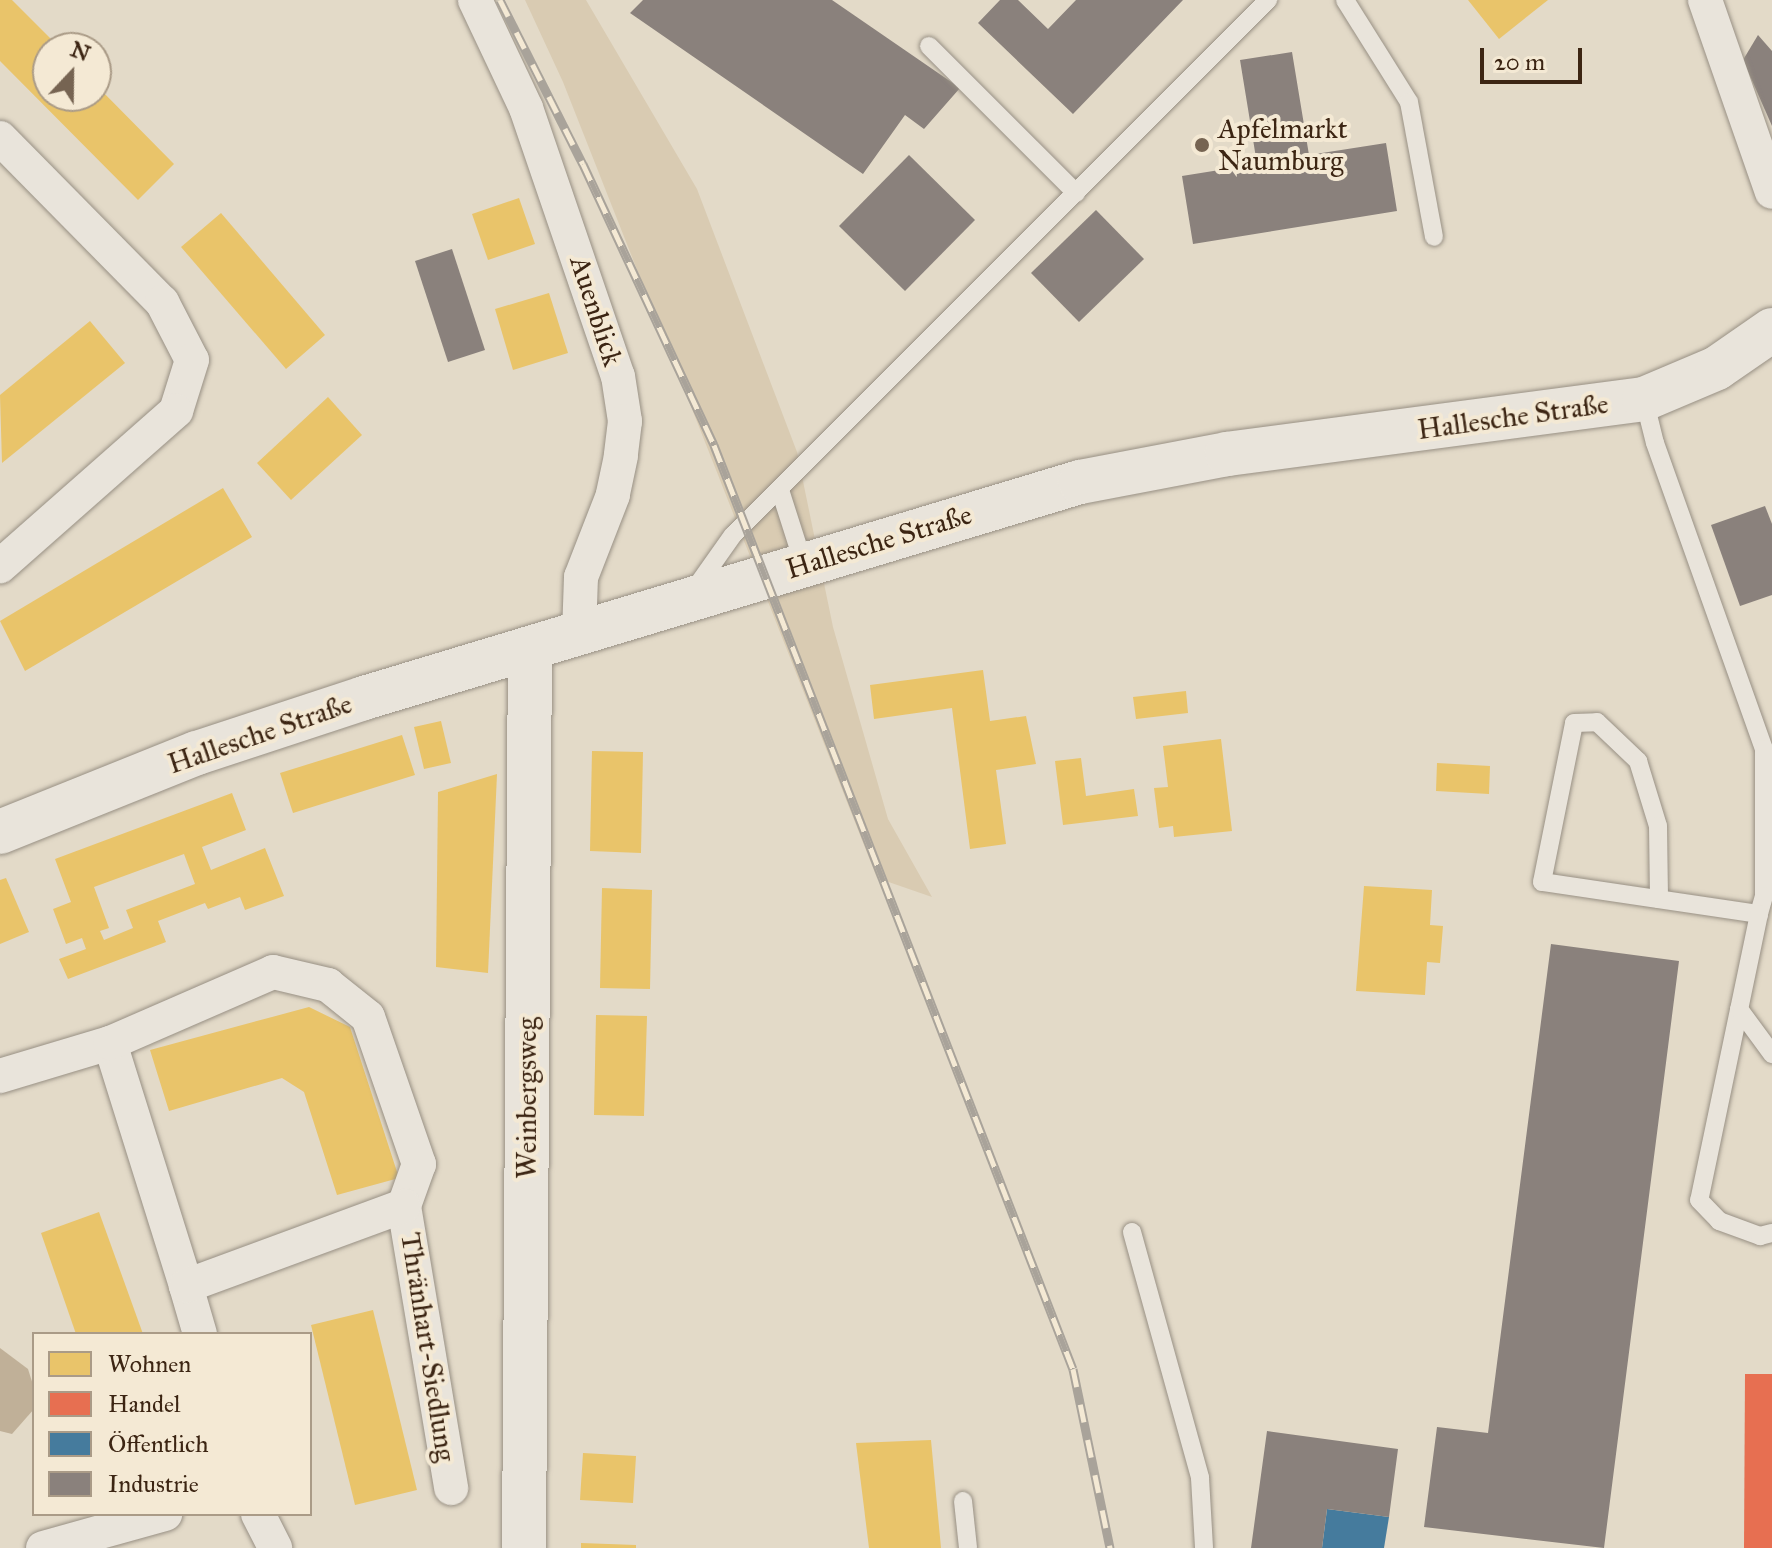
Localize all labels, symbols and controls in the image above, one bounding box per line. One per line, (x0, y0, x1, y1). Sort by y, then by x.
north arrow (32, 32, 112, 112)
scale bar (1484, 32, 1586, 82)
text: N (67, 35, 94, 67)
text: 20 m (1494, 47, 1545, 77)
place label: Apfelmarkt Naumburg (1218, 112, 1348, 178)
marker: Apfelmarkt Naumburg (1193, 136, 1211, 154)
street label: Auenblick (562, 252, 630, 370)
street label: Hallesche Straße (1415, 387, 1611, 447)
street label: Hallesche Straße (782, 498, 976, 586)
street label: Hallesche Straße (164, 687, 356, 781)
street label: Weinbergsweg (510, 1017, 544, 1179)
street label: Thränhart-Siedlung (393, 1230, 463, 1464)
legend (32, 1332, 312, 1516)
text: Wohnen (108, 1349, 191, 1379)
text: Handel (108, 1389, 180, 1419)
text: Öffentlich (108, 1429, 208, 1459)
text: Industrie (108, 1469, 199, 1499)

